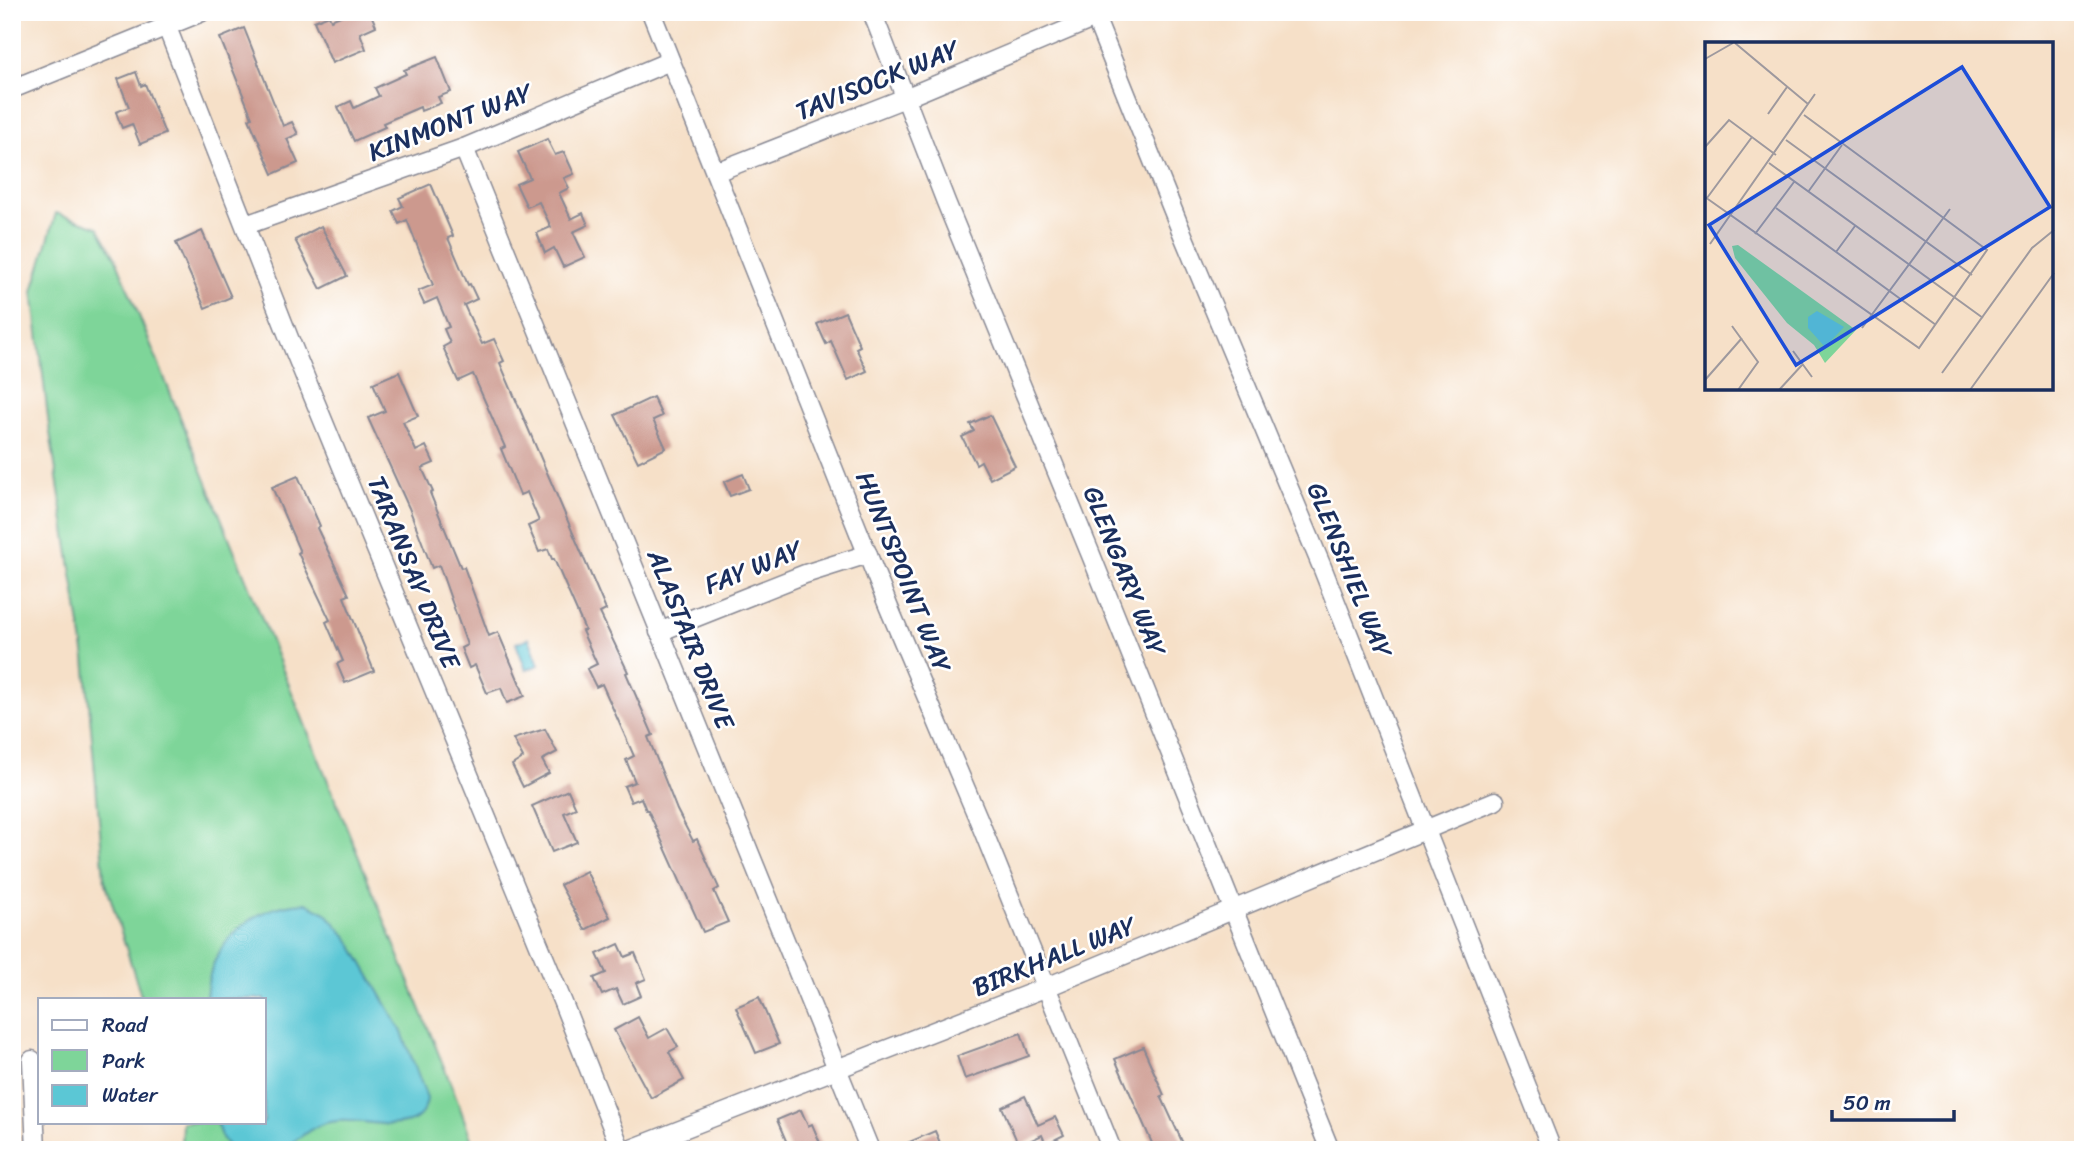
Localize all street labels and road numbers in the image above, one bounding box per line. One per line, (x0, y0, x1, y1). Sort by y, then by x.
street label: TAVISOCK WAY (788, 26, 968, 134)
street label: KINMONT WAY (361, 69, 540, 174)
street label: HUNTSPOINT WAY (842, 464, 966, 681)
street label: TARANSAY DRIVE (354, 468, 474, 677)
street label: GLENSHIEL WAY (1294, 475, 1407, 666)
street label: GLENGARY WAY (1070, 479, 1181, 665)
street label: FAY WAY (697, 526, 811, 608)
street label: ALASTAIR DRIVE (634, 541, 749, 737)
street label: BIRKHALL WAY (965, 902, 1145, 1010)

